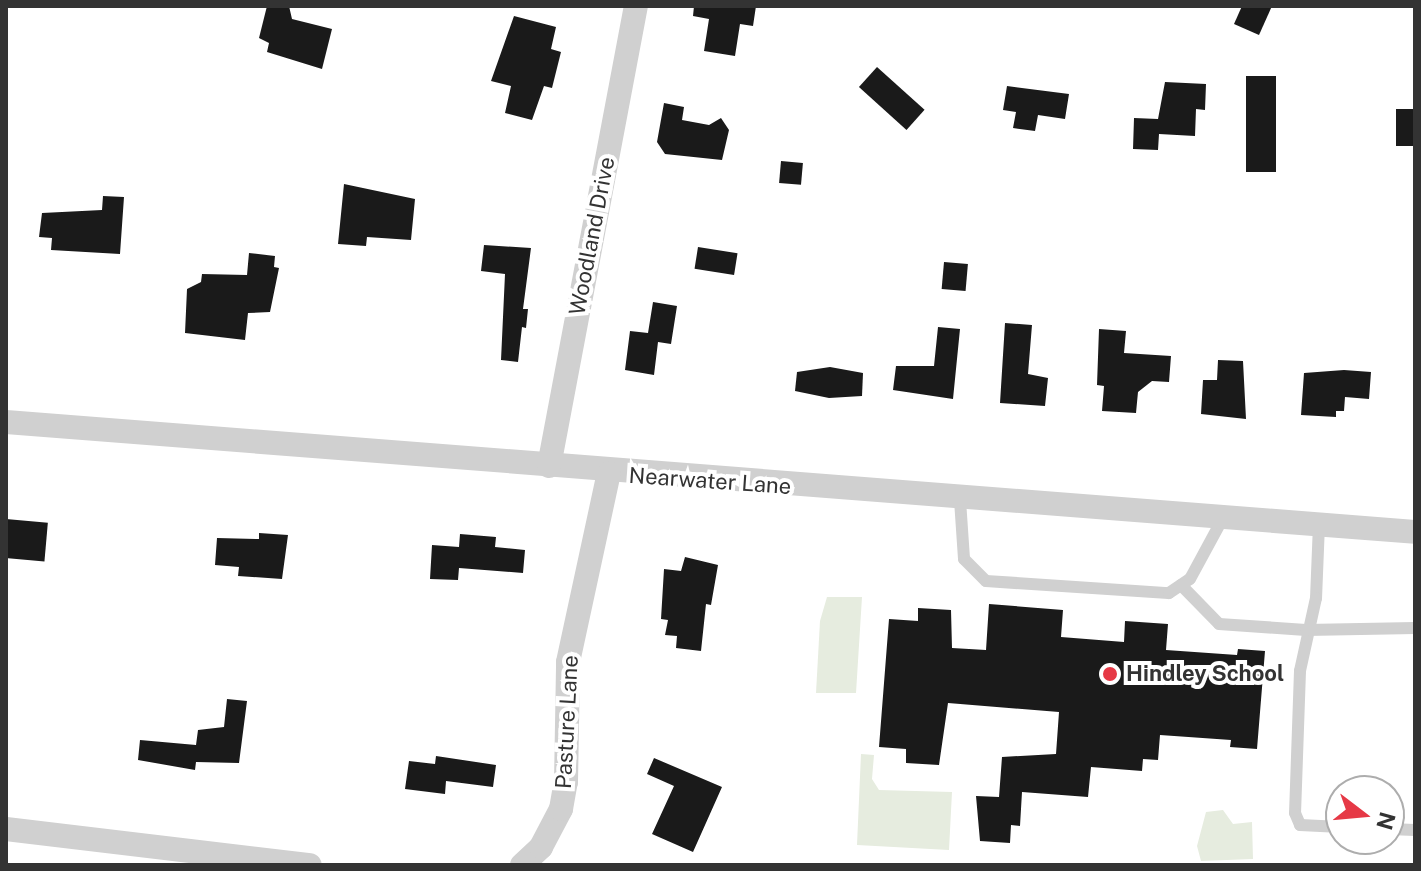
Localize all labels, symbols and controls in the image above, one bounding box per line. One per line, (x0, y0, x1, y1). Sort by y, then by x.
street label: Woodland Drive (564, 155, 620, 317)
street label: Nearwater Lane (628, 462, 792, 500)
street label: Pasture Lane (550, 654, 584, 790)
place label: Hindley School (1126, 661, 1284, 687)
marker: Hindley School (1101, 665, 1119, 683)
north arrow (1325, 775, 1405, 855)
text: N (1371, 809, 1401, 833)

